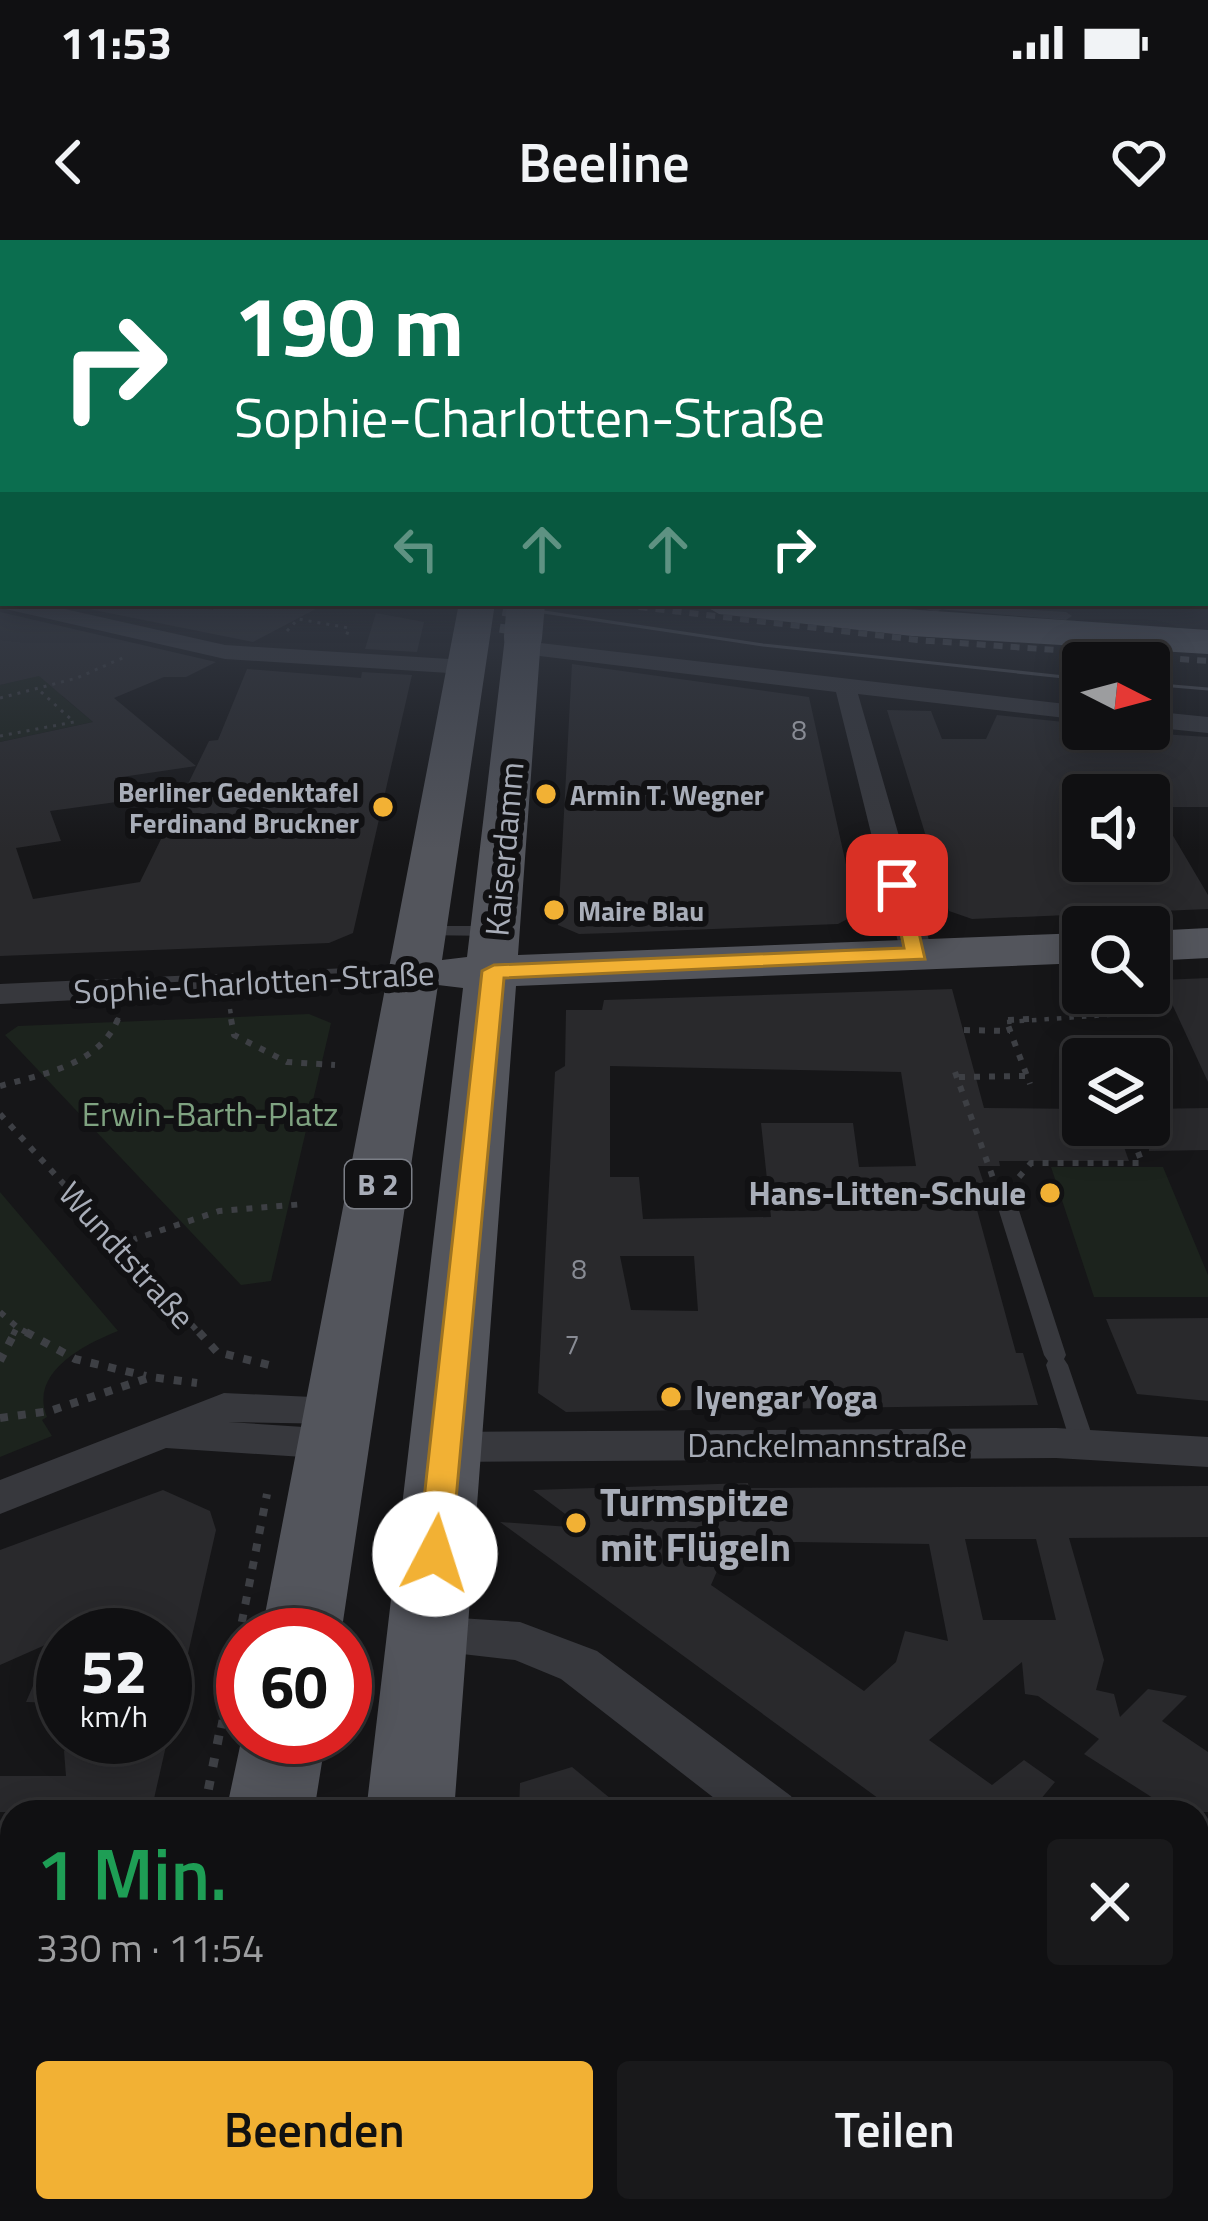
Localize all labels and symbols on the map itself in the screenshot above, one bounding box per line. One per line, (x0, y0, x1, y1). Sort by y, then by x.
north arrow (1062, 642, 1170, 750)
house number: 8 (791, 709, 807, 750)
street label: Kaiserdamm (471, 760, 537, 938)
place label: Berliner Gedenktafel Ferdinand Bruckner (118, 771, 359, 843)
place label: Armin T. Wegner (570, 774, 764, 815)
marker: Armin T. Wegner (533, 781, 559, 807)
marker: Berliner Gedenktafel Ferdinand Bruckner (370, 794, 396, 820)
pin (846, 834, 948, 936)
place label: Maire Blau (578, 890, 704, 931)
marker: Maire Blau (541, 897, 567, 923)
street label: Sophie-Charlotten-Straße (72, 948, 436, 1016)
park label: Erwin-Barth-Platz (82, 1089, 338, 1139)
road number: B 2 (345, 1160, 411, 1208)
place label: Hans-Litten-Schule (749, 1168, 1026, 1218)
street label: Wundtstraße (47, 1170, 207, 1340)
marker: Hans-Litten-Schule (1037, 1180, 1063, 1206)
house number: 8 (571, 1248, 587, 1289)
house number: 7 (564, 1323, 580, 1364)
place label: Iyengar Yoga (695, 1372, 878, 1422)
marker: Iyengar Yoga (658, 1384, 684, 1410)
street label: Danckelmannstraße (687, 1420, 967, 1470)
place label: Turmspitze mit Flügeln (600, 1472, 791, 1576)
position arrow (372, 1491, 498, 1617)
marker: Turmspitze mit Flügeln (563, 1510, 589, 1536)
speed limit sign: 60 (216, 1608, 372, 1764)

